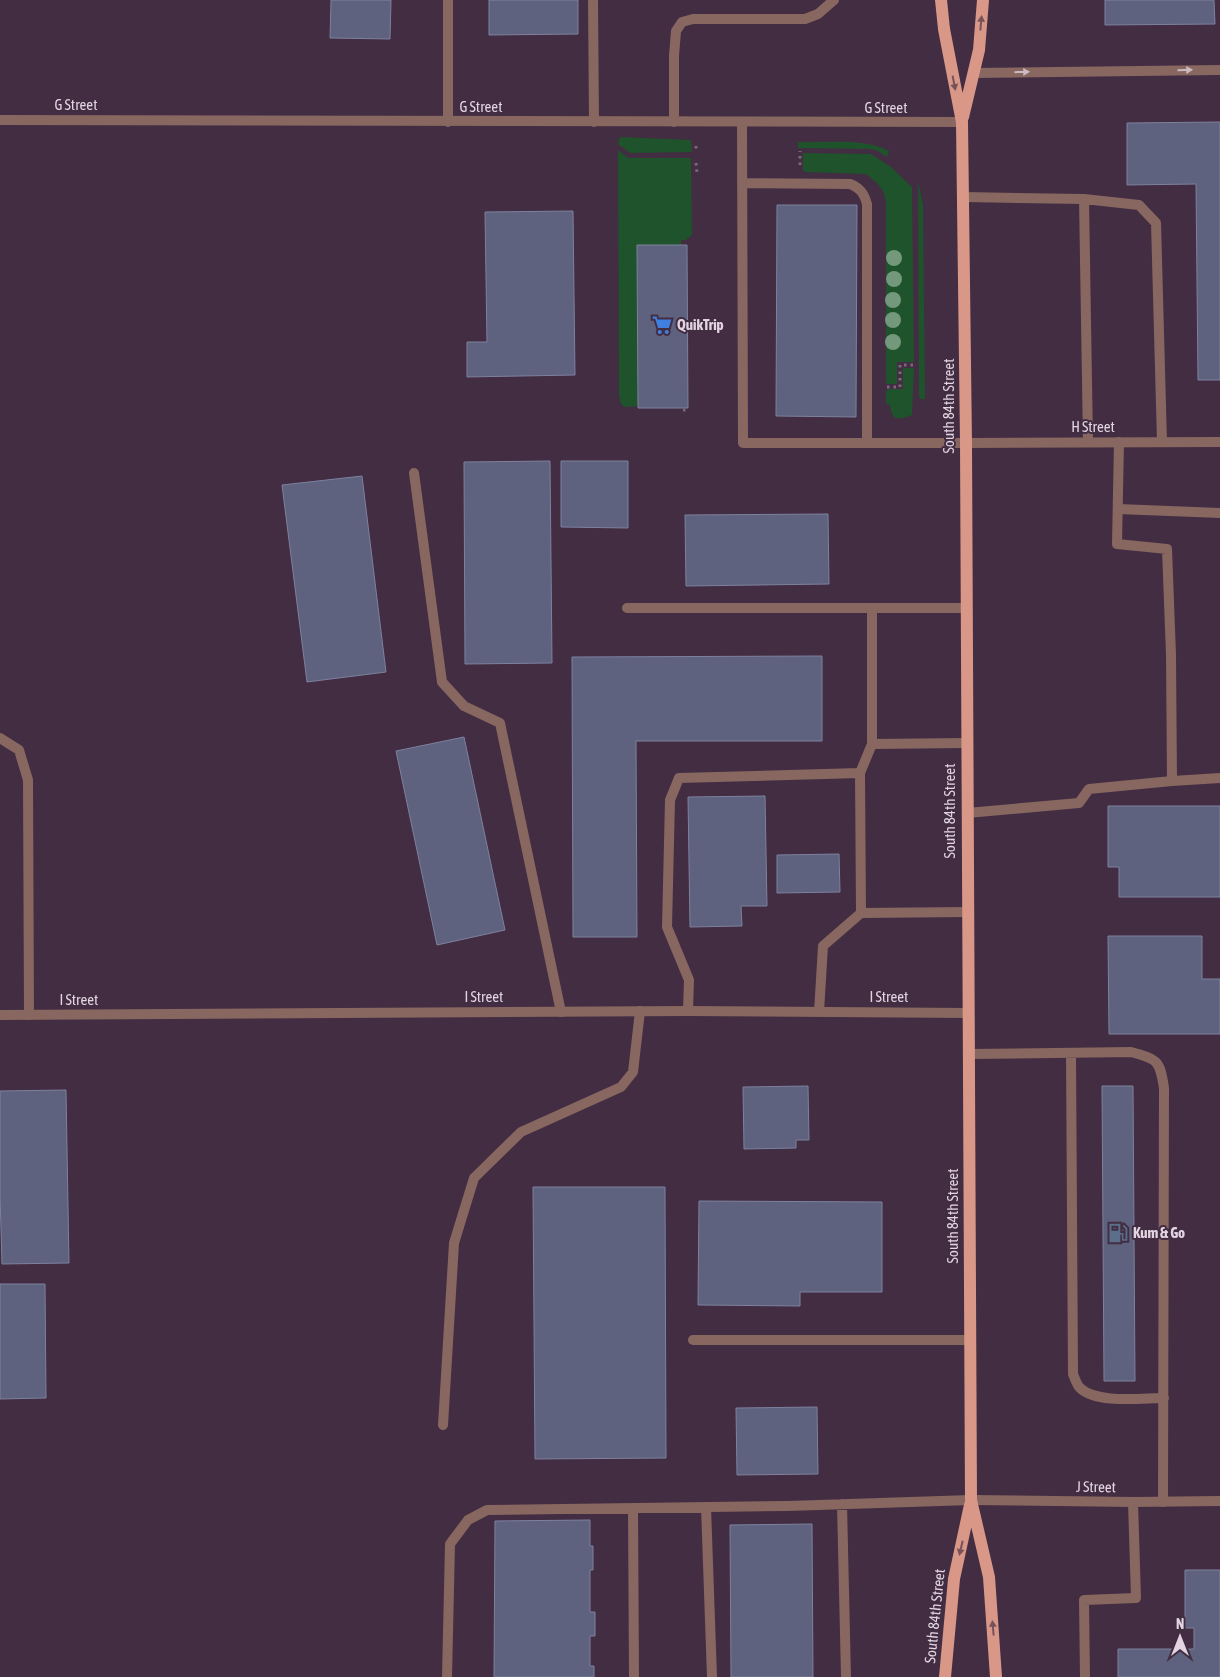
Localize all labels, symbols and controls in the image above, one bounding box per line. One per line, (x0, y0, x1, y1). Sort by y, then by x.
one-way arrow (977, 15, 985, 31)
one-way arrow (1177, 66, 1193, 74)
one-way arrow (1015, 68, 1031, 76)
one-way arrow (951, 75, 959, 91)
street label: G Street (55, 96, 97, 113)
street label: G Street (460, 98, 502, 115)
street label: G Street (865, 99, 907, 116)
supermarket icon: QuikTrip (651, 314, 673, 336)
place label: QuikTrip (677, 316, 724, 333)
street label: South 84th Street (940, 359, 957, 453)
street label: H Street (1071, 418, 1115, 435)
street label: South 84th Street (941, 764, 958, 858)
street label: I Street (465, 988, 503, 1005)
street label: I Street (870, 988, 908, 1005)
street label: I Street (60, 991, 98, 1008)
street label: South 84th Street (944, 1169, 961, 1263)
fuel station icon: Kum & Go (1107, 1222, 1129, 1244)
place label: Kum & Go (1133, 1224, 1185, 1241)
street label: J Street (1076, 1478, 1116, 1495)
one-way arrow (957, 1540, 965, 1555)
street label: South 84th Street (921, 1568, 948, 1664)
north arrow (1155, 1612, 1205, 1662)
text: N (1176, 1616, 1184, 1632)
one-way arrow (989, 1620, 997, 1636)

